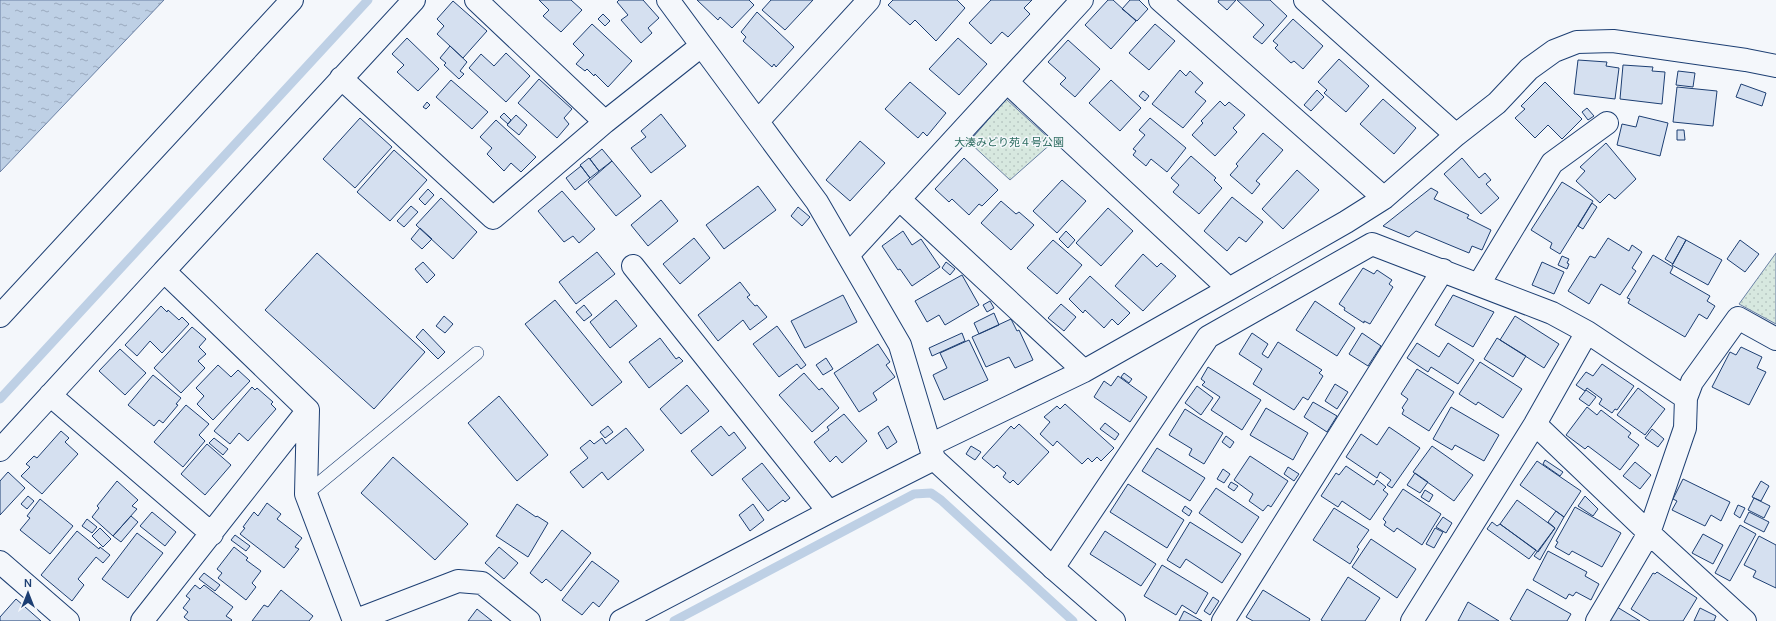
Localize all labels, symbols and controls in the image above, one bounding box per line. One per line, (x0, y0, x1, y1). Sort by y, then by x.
park label: 大湊みどり苑４号公園 (954, 134, 1064, 149)
north arrow (8, 573, 48, 613)
text: N (24, 575, 32, 590)

